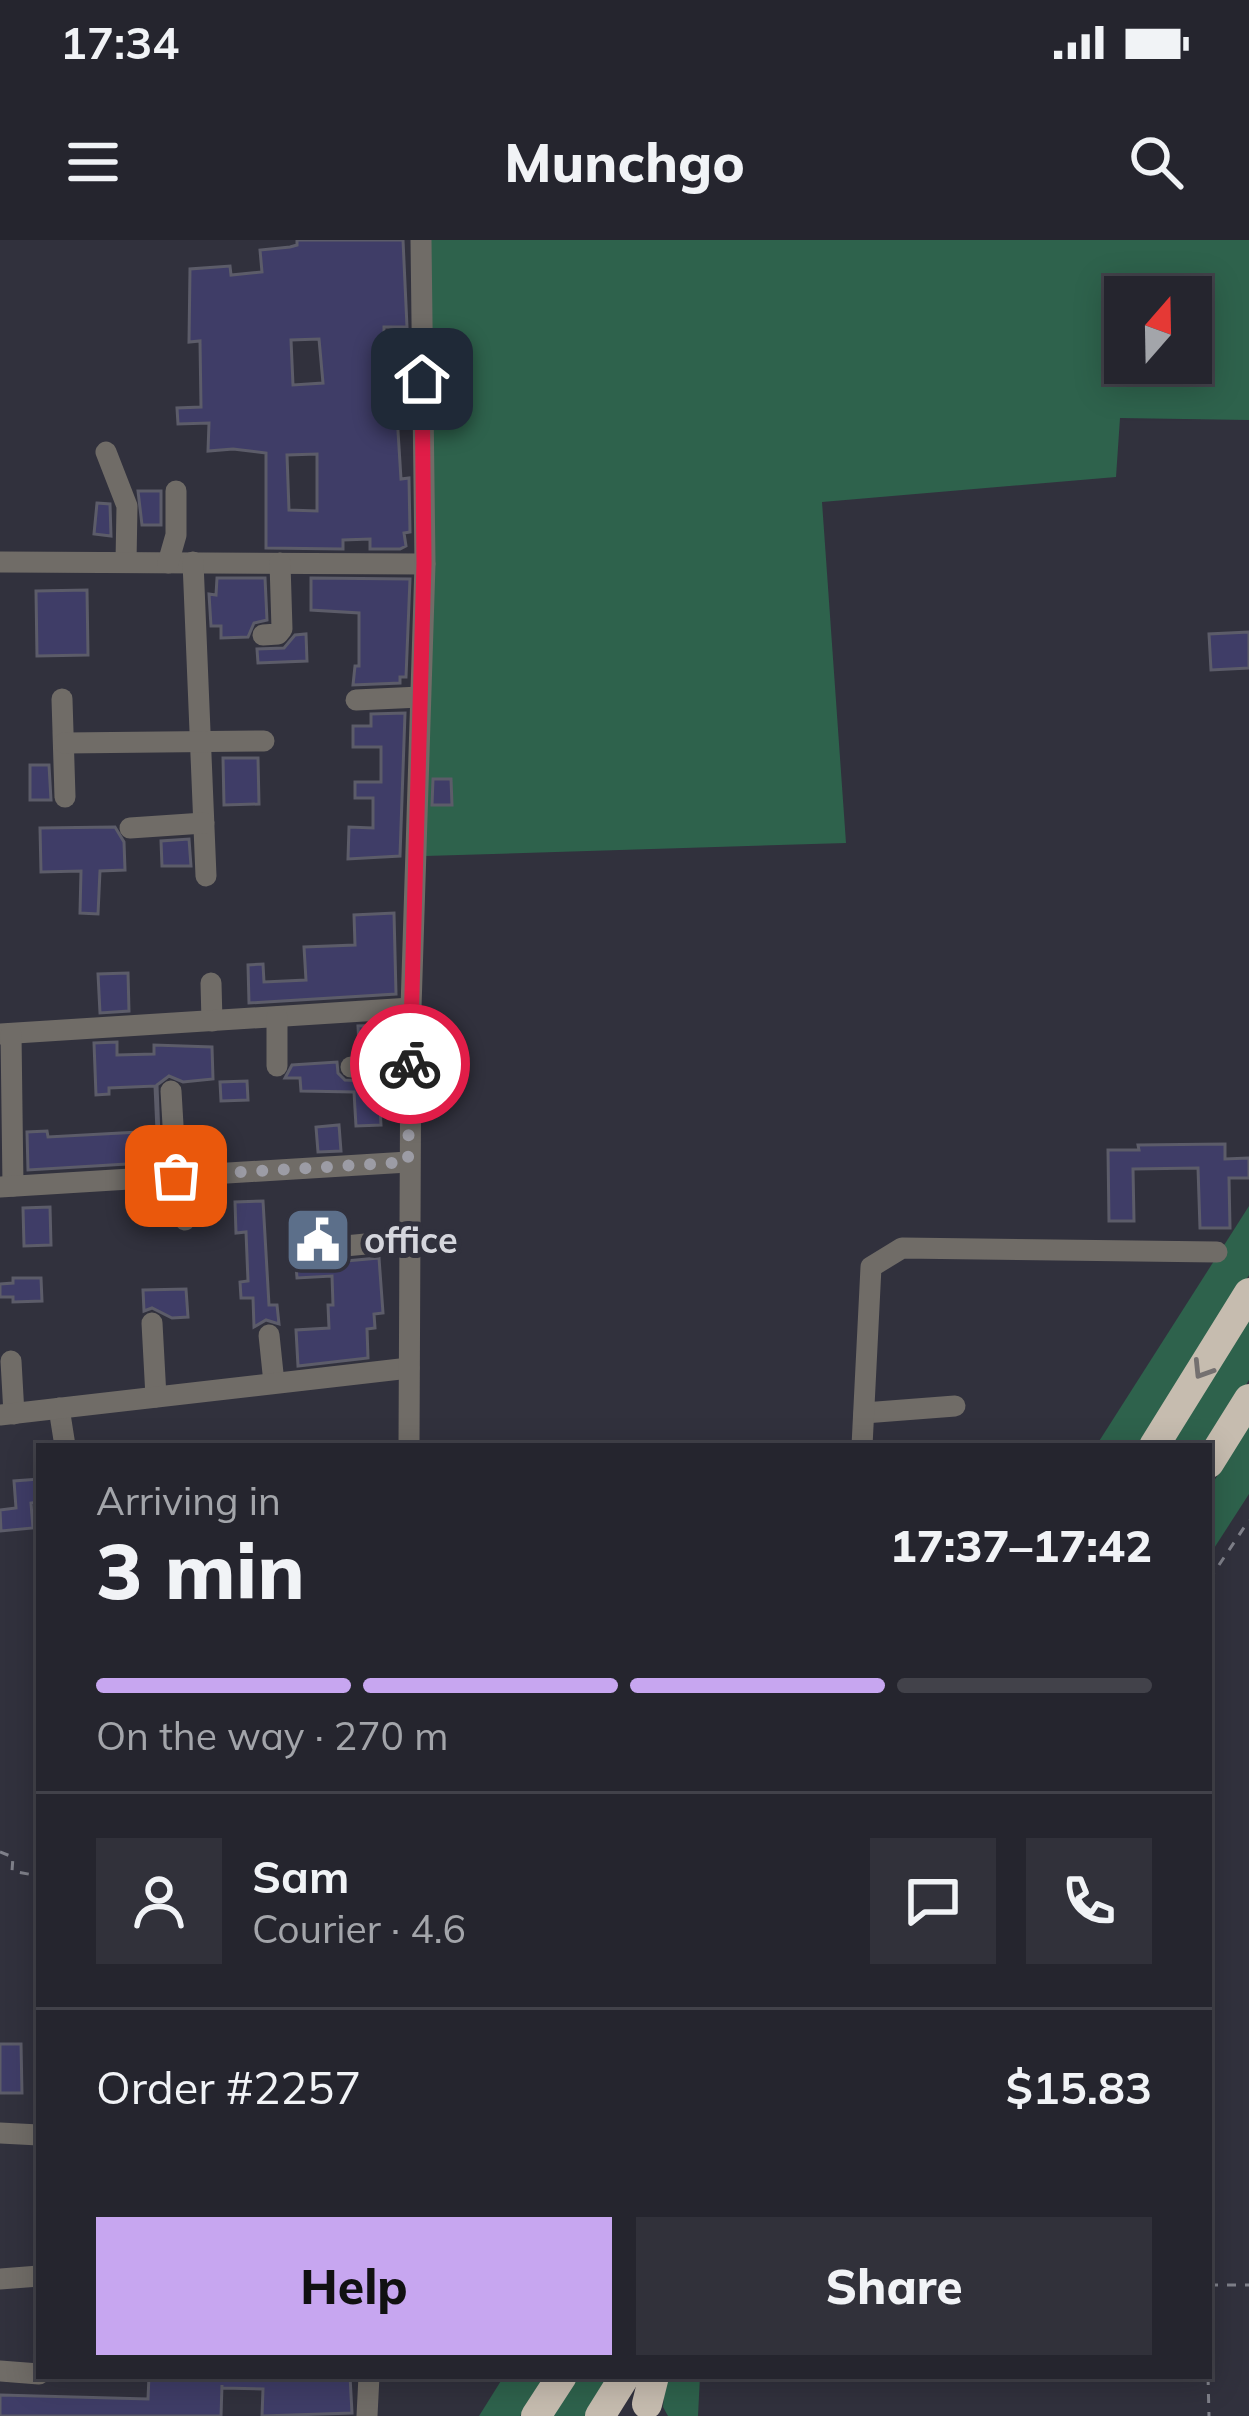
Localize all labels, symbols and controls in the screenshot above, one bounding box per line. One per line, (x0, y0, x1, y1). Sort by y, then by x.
text: 17:34 (60, 14, 179, 70)
text: Munchgo (504, 128, 745, 196)
icon: menu (60, 129, 126, 195)
icon: search (1123, 129, 1189, 195)
north arrow (1104, 276, 1212, 384)
map controls (1104, 276, 1212, 384)
pin (371, 328, 473, 430)
icon: home (389, 346, 455, 412)
courier (350, 1004, 470, 1124)
icon: bike (377, 1031, 443, 1097)
pin (125, 1125, 227, 1227)
icon: bag (143, 1143, 209, 1209)
public building icon: office (283, 1205, 353, 1275)
place label: office (364, 1217, 458, 1262)
one-way arrow (1193, 1357, 1216, 1379)
text: Arriving in (96, 1476, 281, 1525)
text: 17:37–17:42 (890, 1517, 1152, 1573)
text: 3 min (96, 1521, 305, 1619)
text: On the way · 270 m (96, 1711, 448, 1760)
button: person (96, 1838, 222, 1964)
button: chat (870, 1838, 996, 1964)
button: phone (1026, 1838, 1152, 1964)
text: Sam (252, 1848, 349, 1904)
text: Courier · 4.6 (252, 1904, 466, 1953)
text: Order #2257 (96, 2059, 361, 2115)
text: $15.83 (1006, 2059, 1152, 2115)
button: Help (96, 2217, 612, 2355)
button: Share (636, 2217, 1152, 2355)

